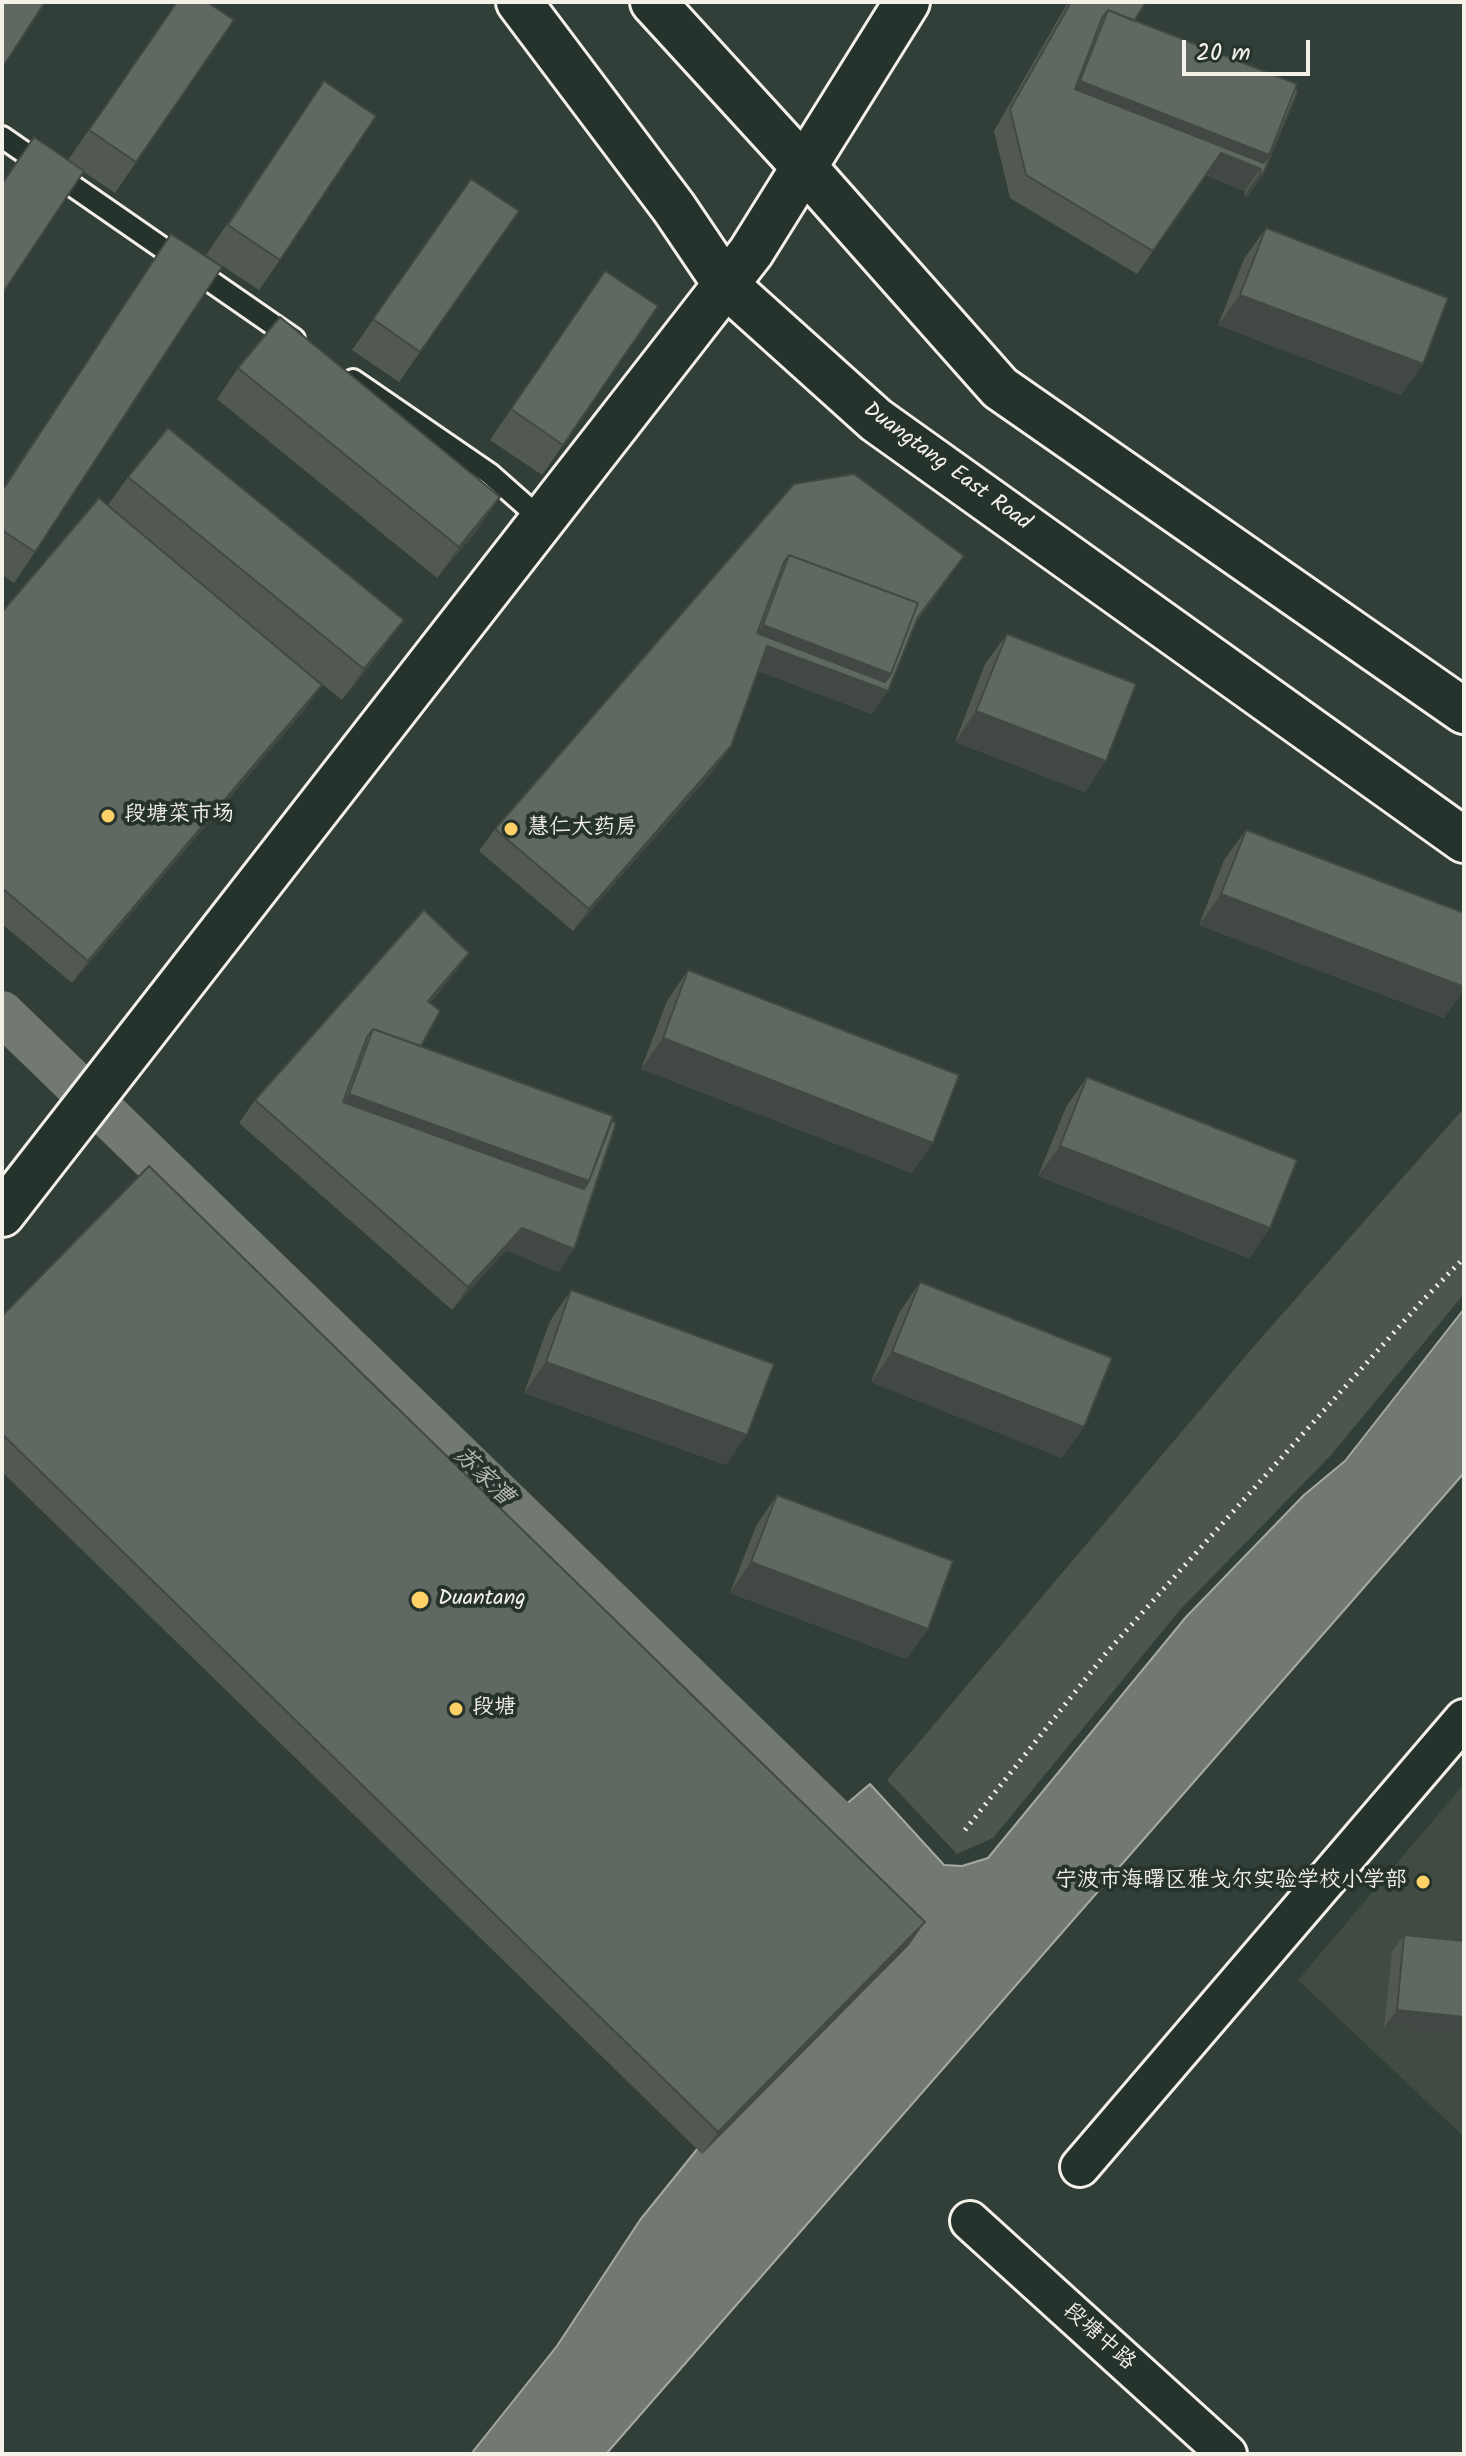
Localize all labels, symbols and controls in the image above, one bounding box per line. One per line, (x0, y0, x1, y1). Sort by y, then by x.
scale bar (1186, 24, 1314, 74)
text: 20 m (1196, 34, 1251, 73)
street label: Duangtang East Road (857, 398, 1035, 538)
place label: 段塘菜市场 (124, 803, 234, 829)
marker: 段塘菜市场 (99, 807, 117, 825)
place label: 慧仁大药房 (527, 816, 637, 842)
marker: 慧仁大药房 (502, 820, 520, 838)
water label: 苏家漕 (446, 1443, 518, 1513)
place label: Duantang (438, 1587, 526, 1613)
marker: Duantang (409, 1589, 431, 1611)
place label: 段塘 (472, 1696, 516, 1722)
marker: 段塘 (447, 1700, 465, 1718)
place label: 宁波市海曙区雅戈尔实验学校小学部 (1055, 1869, 1407, 1895)
marker: 宁波市海曙区雅戈尔实验学校小学部 (1414, 1873, 1432, 1891)
street label: 段塘中路 (1056, 2299, 1140, 2377)

